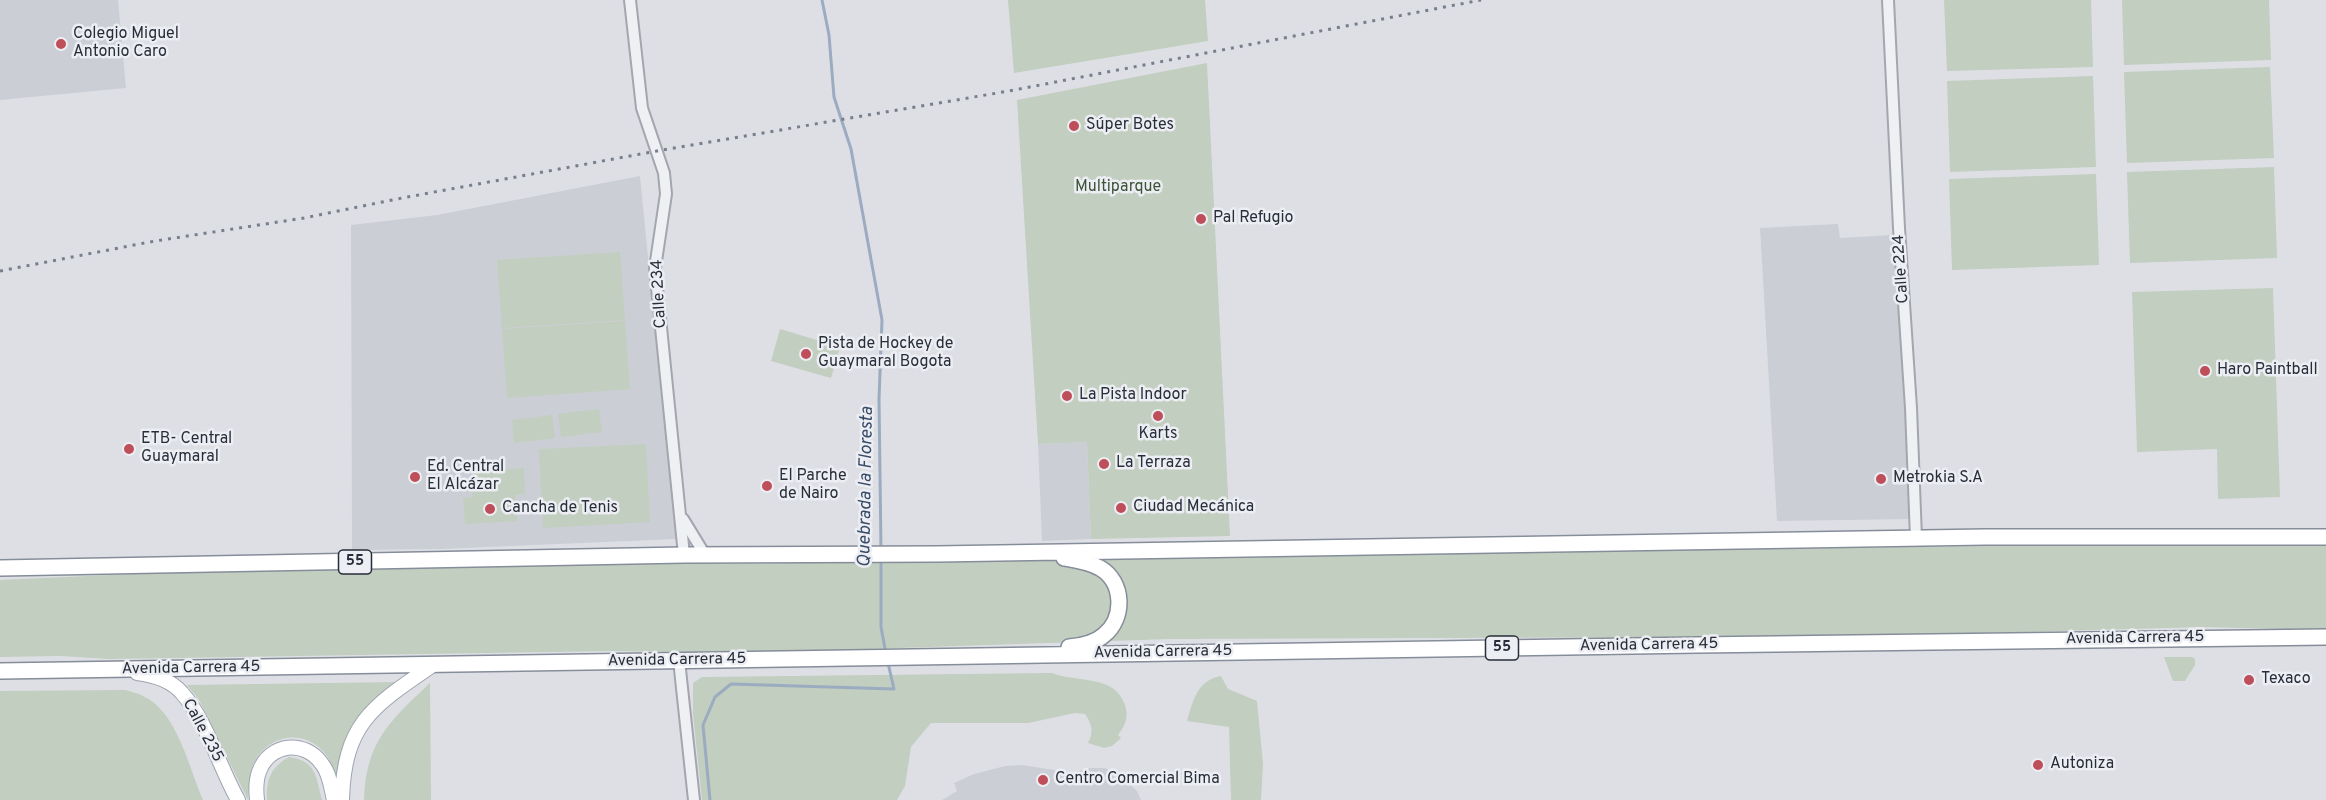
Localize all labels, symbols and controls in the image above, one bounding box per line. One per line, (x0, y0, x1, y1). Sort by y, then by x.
place label: Colegio Miguel Antonio Caro (73, 25, 179, 63)
marker: Colegio Miguel Antonio Caro (54, 37, 68, 51)
place label: Súper Botes (1086, 116, 1174, 136)
marker: Súper Botes (1067, 119, 1081, 133)
park label: Multiparque (1075, 178, 1161, 198)
place label: Pal Refugio (1213, 209, 1294, 229)
marker: Pal Refugio (1194, 212, 1208, 226)
street label: Calle 224 (1890, 234, 1914, 304)
street label: Calle 234 (649, 259, 671, 329)
place label: Pista de Hockey de Guaymaral Bogota (818, 335, 953, 373)
marker: Pista de Hockey de Guaymaral Bogota (799, 347, 813, 361)
place label: Haro Paintball (2217, 361, 2318, 381)
marker: Haro Paintball (2198, 364, 2212, 378)
place label: La Pista Indoor (1079, 386, 1187, 406)
marker: La Pista Indoor (1060, 389, 1074, 403)
water label: Quebrada la Floresta (855, 406, 879, 568)
marker: Karts (1151, 409, 1165, 423)
place label: Karts (1139, 425, 1177, 445)
place label: ETB- Central Guaymaral (141, 430, 232, 468)
marker: ETB- Central Guaymaral (122, 442, 136, 456)
place label: La Terraza (1116, 454, 1191, 474)
marker: La Terraza (1097, 457, 1111, 471)
place label: Ed. Central El Alcázar (427, 458, 504, 496)
place label: El Parche de Nairo (779, 467, 847, 505)
place label: Metrokia S.A (1893, 469, 1983, 489)
marker: Ed. Central El Alcázar (408, 470, 422, 484)
marker: Metrokia S.A (1874, 472, 1888, 486)
marker: El Parche de Nairo (760, 479, 774, 493)
place label: Ciudad Mecánica (1133, 498, 1254, 518)
place label: Cancha de Tenis (502, 499, 618, 519)
marker: Ciudad Mecánica (1114, 501, 1128, 515)
marker: Cancha de Tenis (483, 502, 497, 516)
road number: 55 (338, 550, 372, 574)
street label: Avenida Carrera 45 (2065, 628, 2205, 650)
street label: Avenida Carrera 45 (1579, 635, 1719, 657)
road number: 55 (1486, 636, 1518, 660)
street label: Avenida Carrera 45 (1093, 642, 1233, 664)
street label: Avenida Carrera 45 (607, 650, 747, 672)
street label: Avenida Carrera 45 (121, 658, 261, 680)
place label: Texaco (2261, 670, 2311, 690)
marker: Texaco (2242, 673, 2256, 687)
street label: Calle 235 (177, 696, 227, 766)
place label: Autoniza (2050, 755, 2114, 775)
marker: Autoniza (2031, 758, 2045, 772)
place label: Centro Comercial Bima (1055, 770, 1220, 790)
marker: Centro Comercial Bima (1036, 773, 1050, 787)

